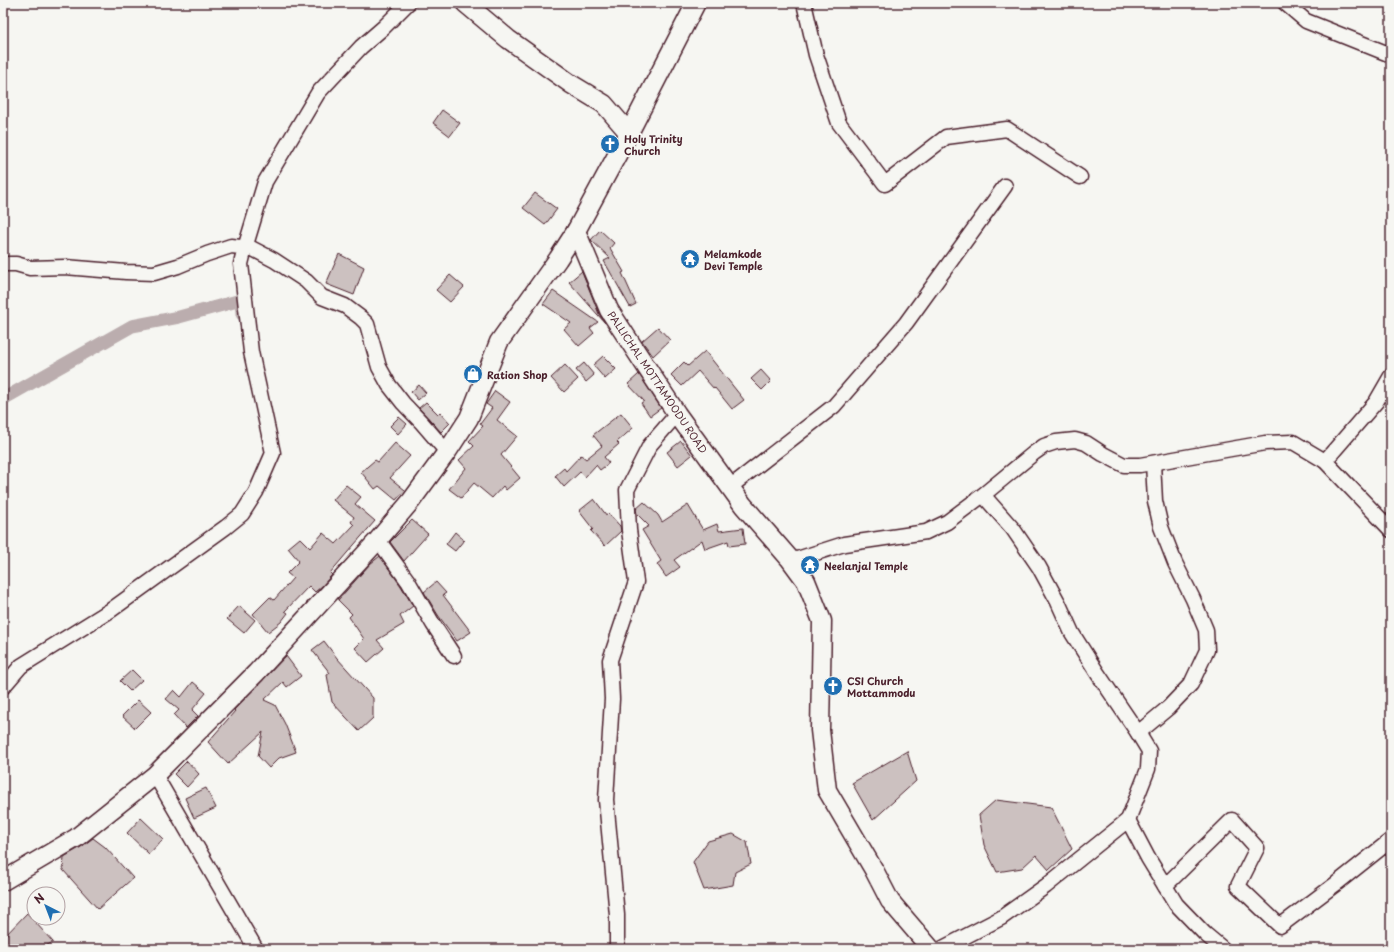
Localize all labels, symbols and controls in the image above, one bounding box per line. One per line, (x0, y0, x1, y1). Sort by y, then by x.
place label: Holy Trinity Church (624, 131, 683, 158)
church icon: Holy Trinity Church (599, 133, 621, 155)
place label: Melamkode Devi Temple (704, 246, 763, 273)
temple icon: Melamkode Devi Temple (679, 248, 701, 270)
street label: PALLICHAL MOTTAMOODU ROAD (605, 308, 711, 456)
shop icon: Ration Shop (462, 363, 484, 385)
place label: Ration Shop (487, 367, 548, 382)
temple icon: Neelanjal Temple (799, 554, 821, 576)
place label: Neelanjal Temple (824, 558, 908, 573)
place label: CSI Church Mottammodu (847, 673, 915, 700)
church icon: CSI Church Mottammodu (822, 675, 844, 697)
north arrow (26, 886, 66, 926)
text: N (30, 889, 48, 907)

